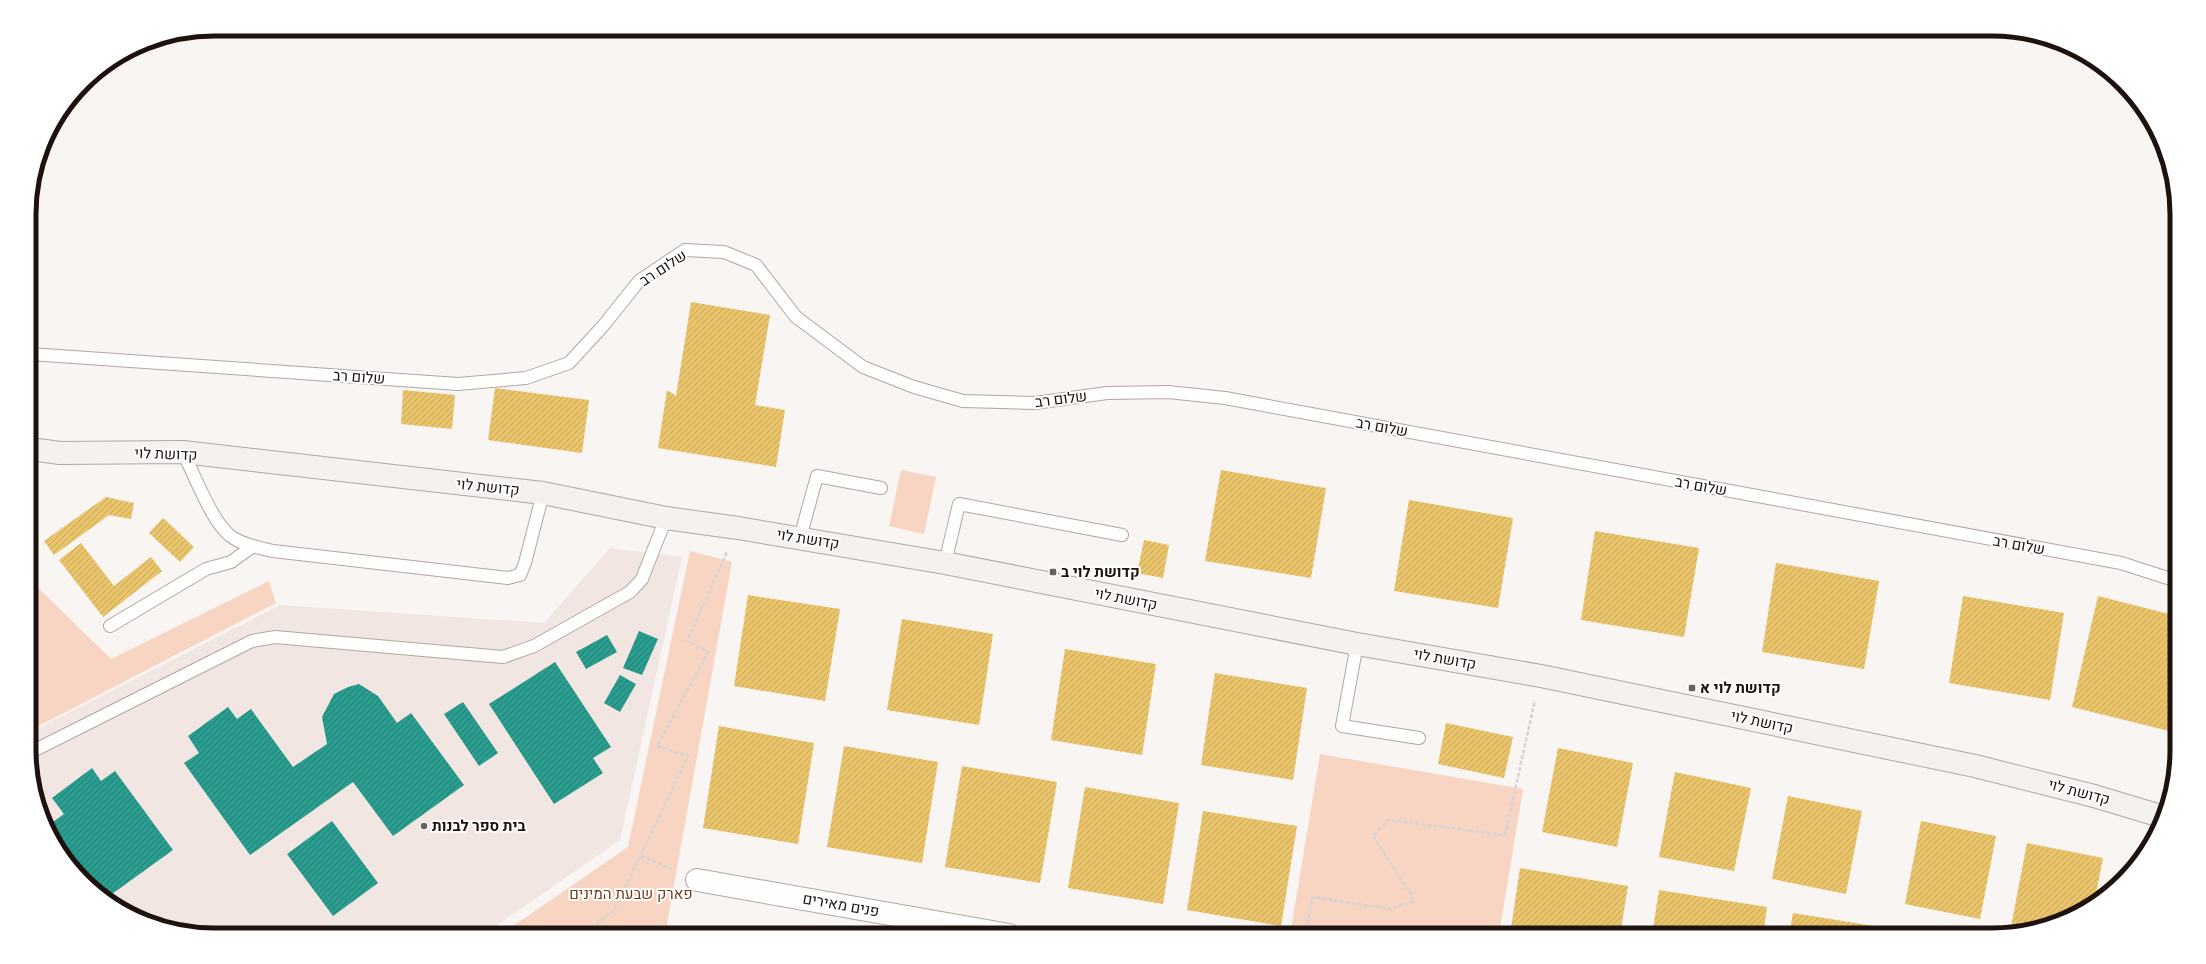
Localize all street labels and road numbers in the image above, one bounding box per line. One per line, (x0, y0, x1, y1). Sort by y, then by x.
street label: שלום רב (636, 246, 690, 290)
street label: שלום רב (332, 366, 386, 388)
street label: שלום רב (1034, 387, 1088, 411)
street label: שלום רב (1355, 414, 1409, 440)
street label: קדושת לוי (134, 444, 198, 464)
street label: שלום רב (1674, 473, 1728, 499)
street label: קדושת לוי (456, 475, 520, 499)
street label: קדושת לוי (775, 525, 841, 553)
street label: שלום רב (1992, 532, 2046, 558)
street label: קדושת לוי (1093, 584, 1159, 614)
street label: קדושת לוי (1412, 645, 1478, 673)
street label: קדושת לוי (1729, 707, 1795, 737)
street label: קדושת לוי (2046, 775, 2112, 809)
street label: פנים מאירים (801, 889, 881, 921)

